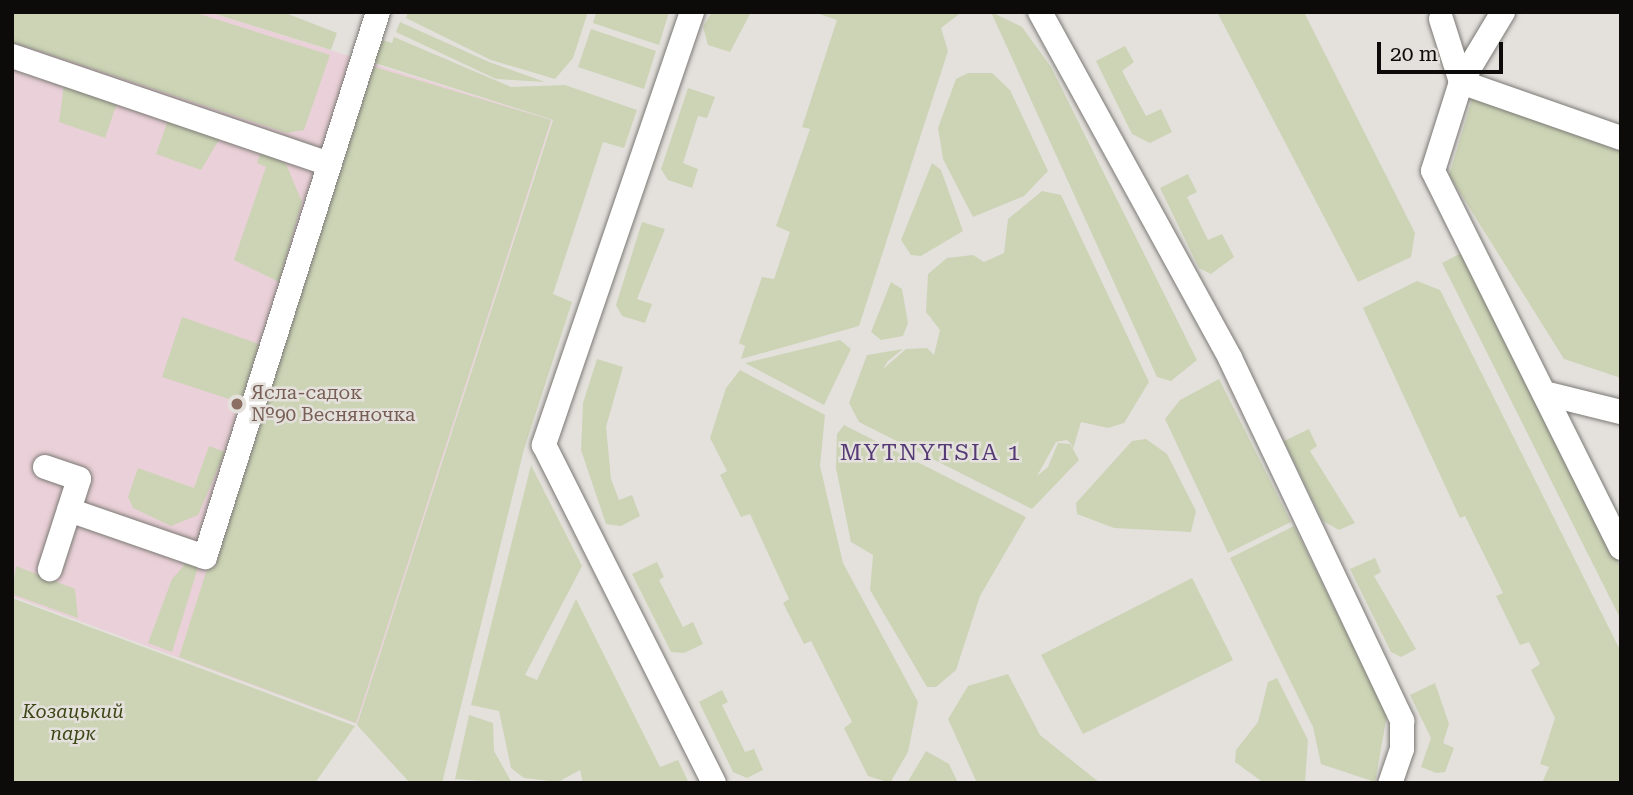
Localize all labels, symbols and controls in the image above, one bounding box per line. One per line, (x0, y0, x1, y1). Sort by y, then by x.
scale bar (1381, 28, 1507, 72)
text: 20 m (1390, 42, 1438, 66)
place label: Ясла-садок №90 Весняночка (251, 382, 415, 426)
marker: Ясла-садок №90 Весняночка (229, 396, 245, 412)
district label: MYTNYTSIA 1 (841, 439, 1021, 467)
park label: Козацький парк (22, 701, 124, 745)

